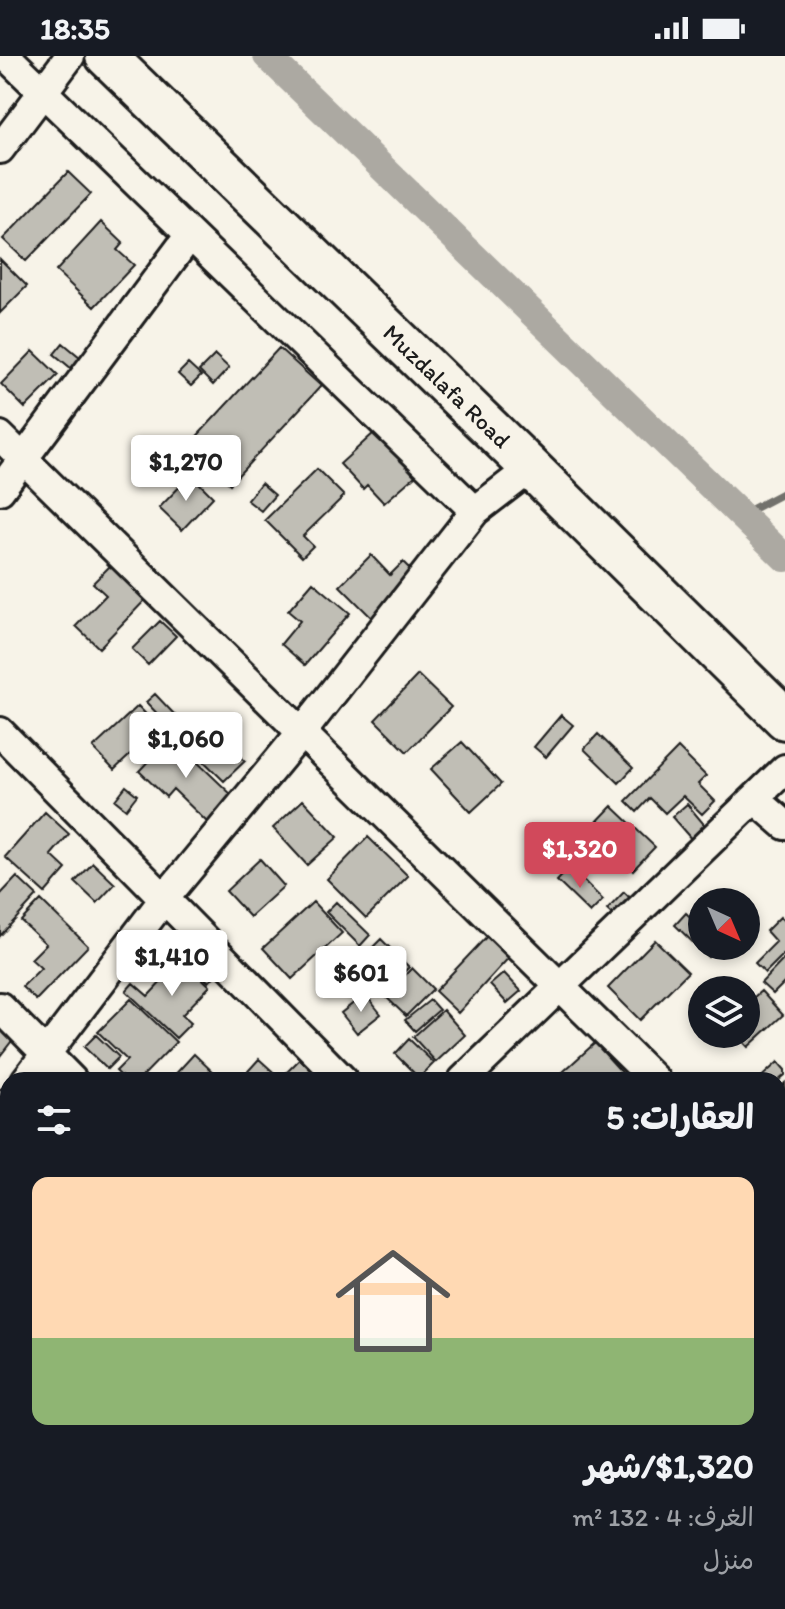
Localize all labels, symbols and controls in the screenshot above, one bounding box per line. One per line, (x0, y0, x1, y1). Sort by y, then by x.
text: 18:35 (40, 10, 110, 47)
street label: Muzdalafa Road (377, 318, 517, 454)
pin: $1,270 (121, 435, 251, 503)
text: $1,270 (149, 445, 223, 477)
pin: $1,060 (121, 712, 251, 780)
text: $1,060 (147, 722, 225, 754)
pin: $1,320 (515, 822, 645, 890)
text: $1,320 (542, 832, 618, 864)
north arrow (688, 888, 760, 960)
map controls (688, 888, 760, 1048)
pin: $1,410 (107, 930, 237, 998)
text: $1,410 (134, 940, 210, 972)
pin: $601 (314, 946, 408, 1014)
text: $601 (333, 956, 389, 988)
button: layers (688, 976, 760, 1048)
text: العقارات: 5 (606, 1097, 754, 1138)
icon: filters (32, 1098, 76, 1142)
icon: home (321, 1229, 465, 1373)
text: $1,320/شهر (585, 1446, 754, 1487)
text: الغرف: 4 · 132 m² (572, 1501, 754, 1533)
text: منزل (703, 1544, 754, 1576)

